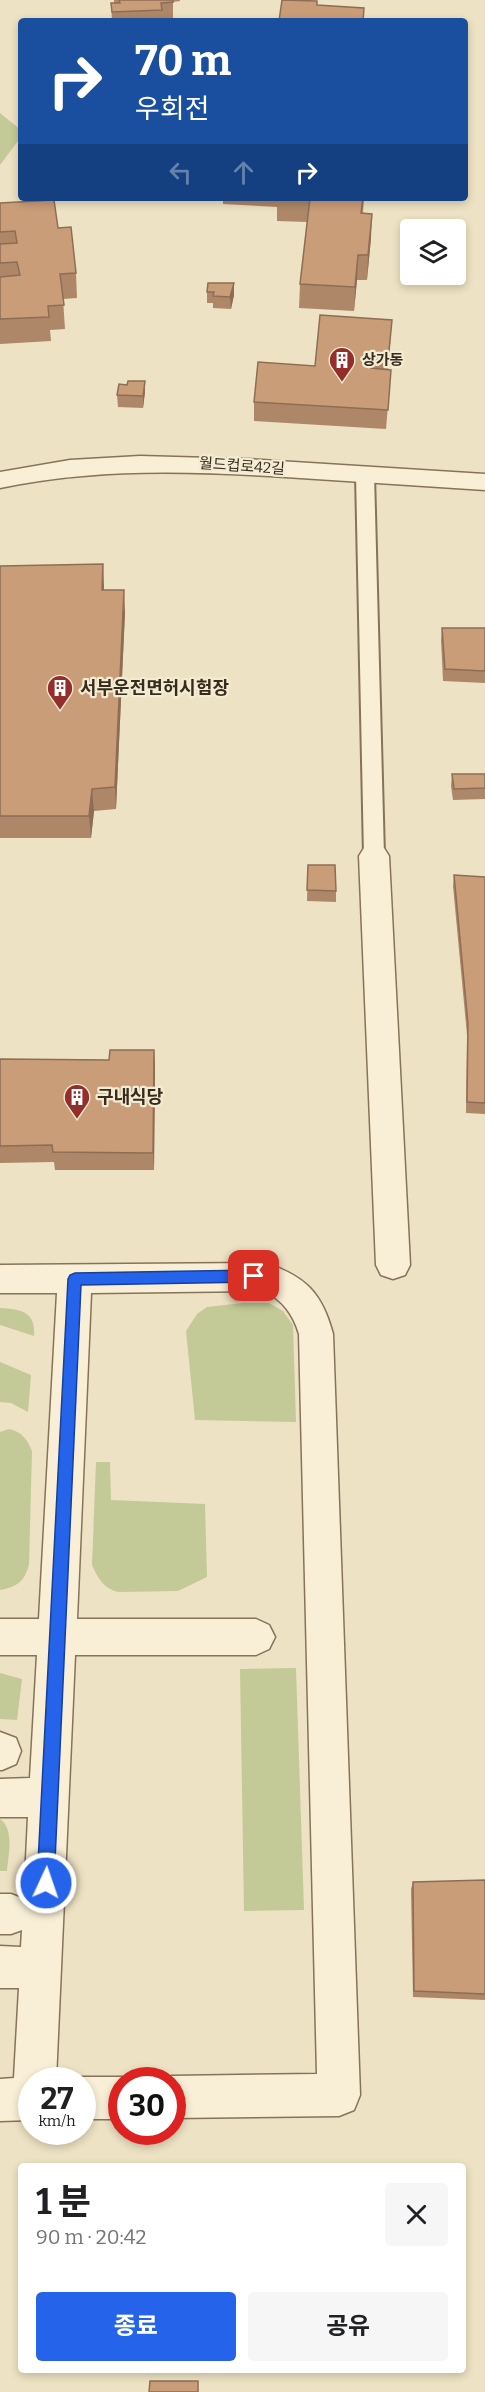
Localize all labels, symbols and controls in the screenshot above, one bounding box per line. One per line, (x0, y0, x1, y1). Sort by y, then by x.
text: 70 m (135, 36, 231, 86)
icon: right (36, 42, 114, 120)
text: 우회전 (135, 93, 210, 125)
icon: left (164, 156, 197, 189)
icon: ahead (227, 156, 260, 189)
icon: right (290, 156, 323, 189)
map controls (400, 219, 466, 285)
button: layers (400, 219, 466, 285)
building icon: 상가동 (327, 345, 357, 383)
place label: 상가동 (362, 351, 404, 369)
street label: 월드컵로42길 (199, 454, 285, 478)
building icon: 서부운전면허시험장 (45, 673, 75, 711)
place label: 서부운전면허시험장 (80, 677, 229, 699)
building icon: 구내식당 (62, 1082, 92, 1120)
place label: 구내식당 (97, 1086, 163, 1108)
pin (228, 1250, 279, 1301)
icon: arrive (237, 1259, 270, 1292)
position arrow (14, 1851, 78, 1915)
speed limit sign: 30 (108, 2067, 186, 2145)
text: 27 (41, 2081, 73, 2117)
text: km/h (38, 2112, 76, 2130)
text: 1 분 (36, 2180, 91, 2224)
button: close (385, 2183, 448, 2246)
text: 90 m · 20:42 (36, 2225, 146, 2249)
button: 종료 (36, 2292, 236, 2361)
button: 공유 (248, 2292, 448, 2361)

